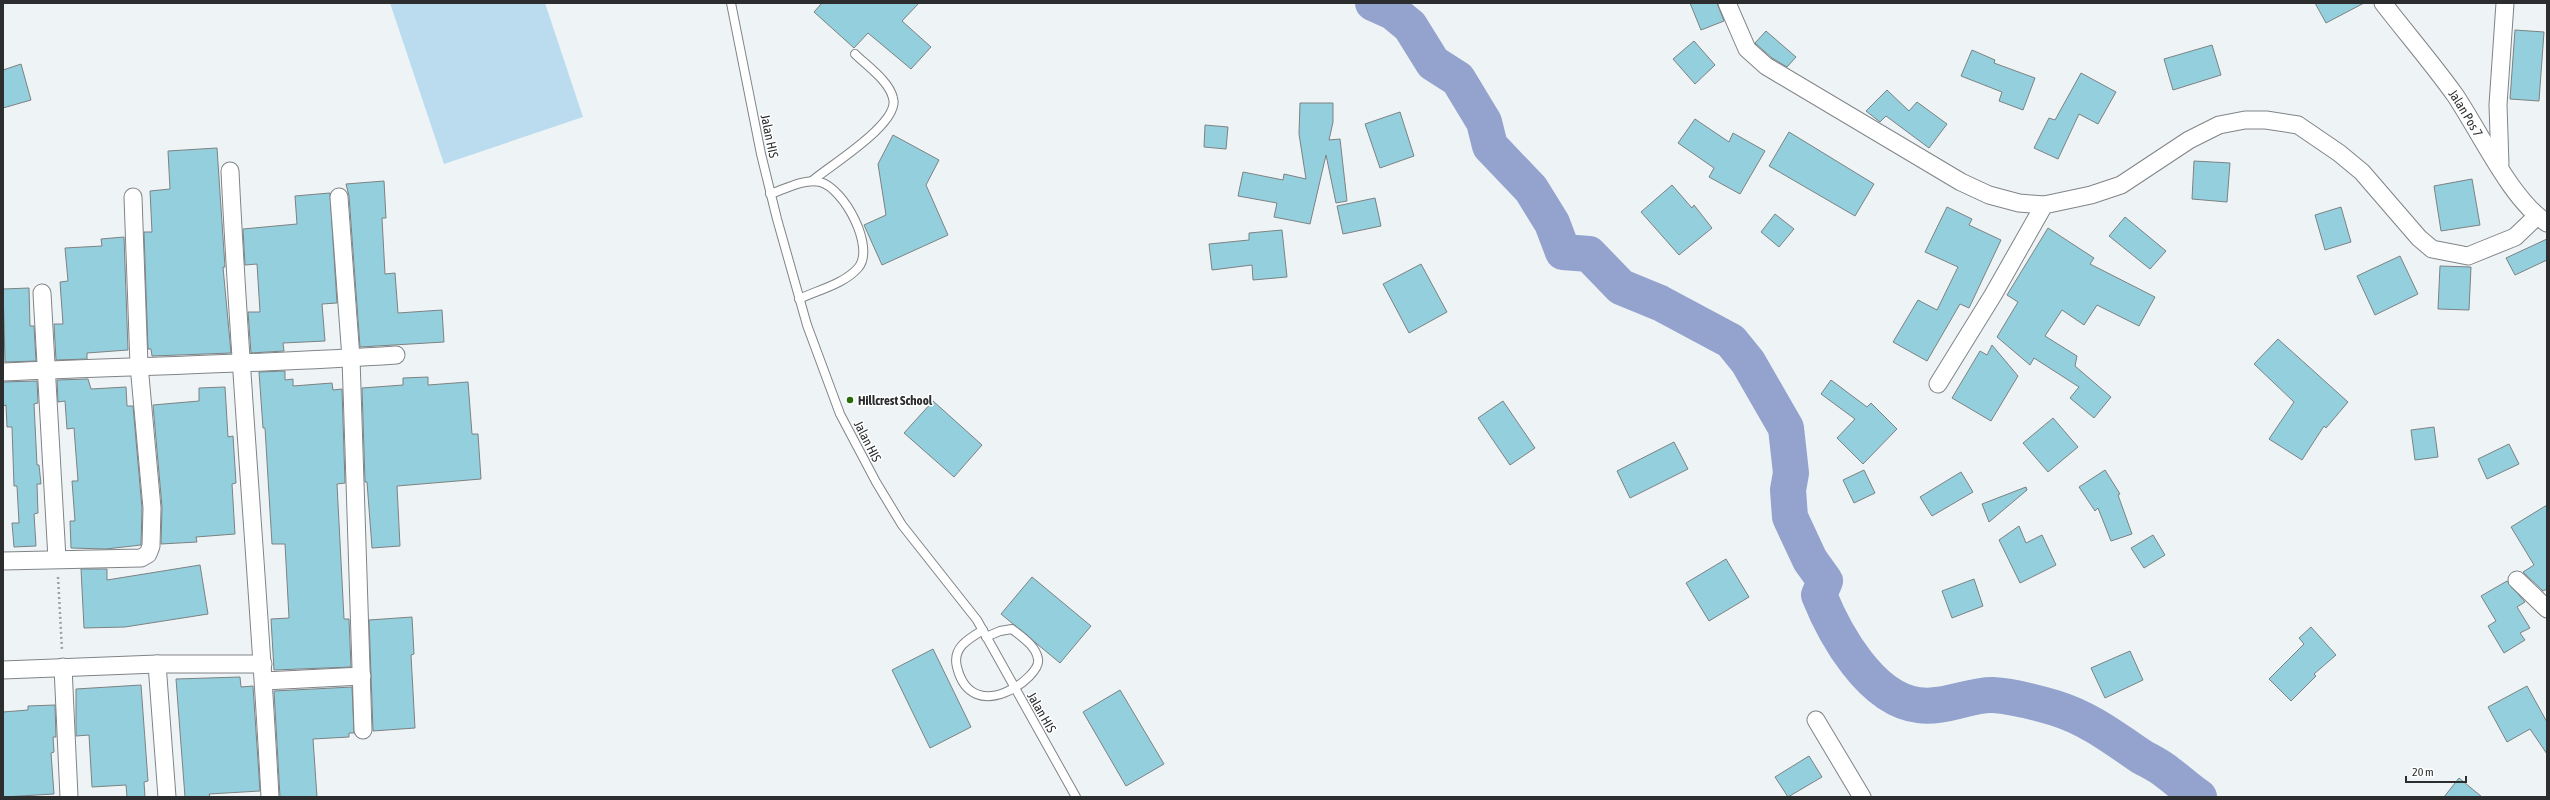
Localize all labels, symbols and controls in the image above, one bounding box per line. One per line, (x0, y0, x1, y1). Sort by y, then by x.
street label: Jalan Pos 7 (2445, 87, 2486, 139)
street label: Jalan HIS (758, 113, 782, 160)
place label: Hillcrest School (858, 393, 933, 408)
marker: Hillcrest School (845, 395, 855, 405)
street label: Jalan HIS (851, 418, 884, 465)
street label: Jalan HIS (1024, 689, 1059, 736)
scale bar (2406, 758, 2466, 784)
text: 20 m (2412, 765, 2434, 779)

